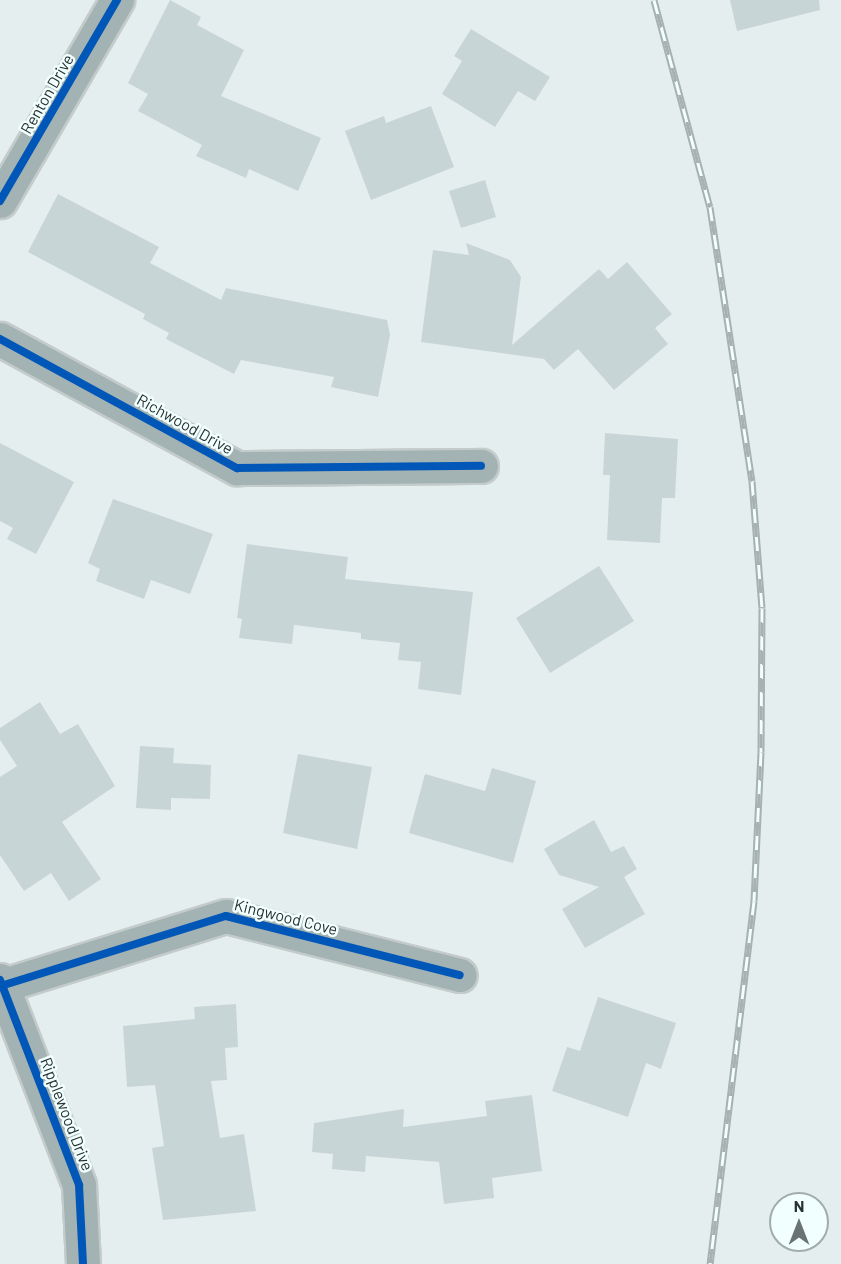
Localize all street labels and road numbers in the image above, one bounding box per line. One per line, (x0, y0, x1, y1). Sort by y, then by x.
street label: Renton Drive (17, 51, 77, 137)
street label: Richwood Drive (134, 390, 236, 458)
street label: Kingwood Cove (232, 895, 340, 939)
street label: Ripplewood Drive (37, 1055, 97, 1173)

